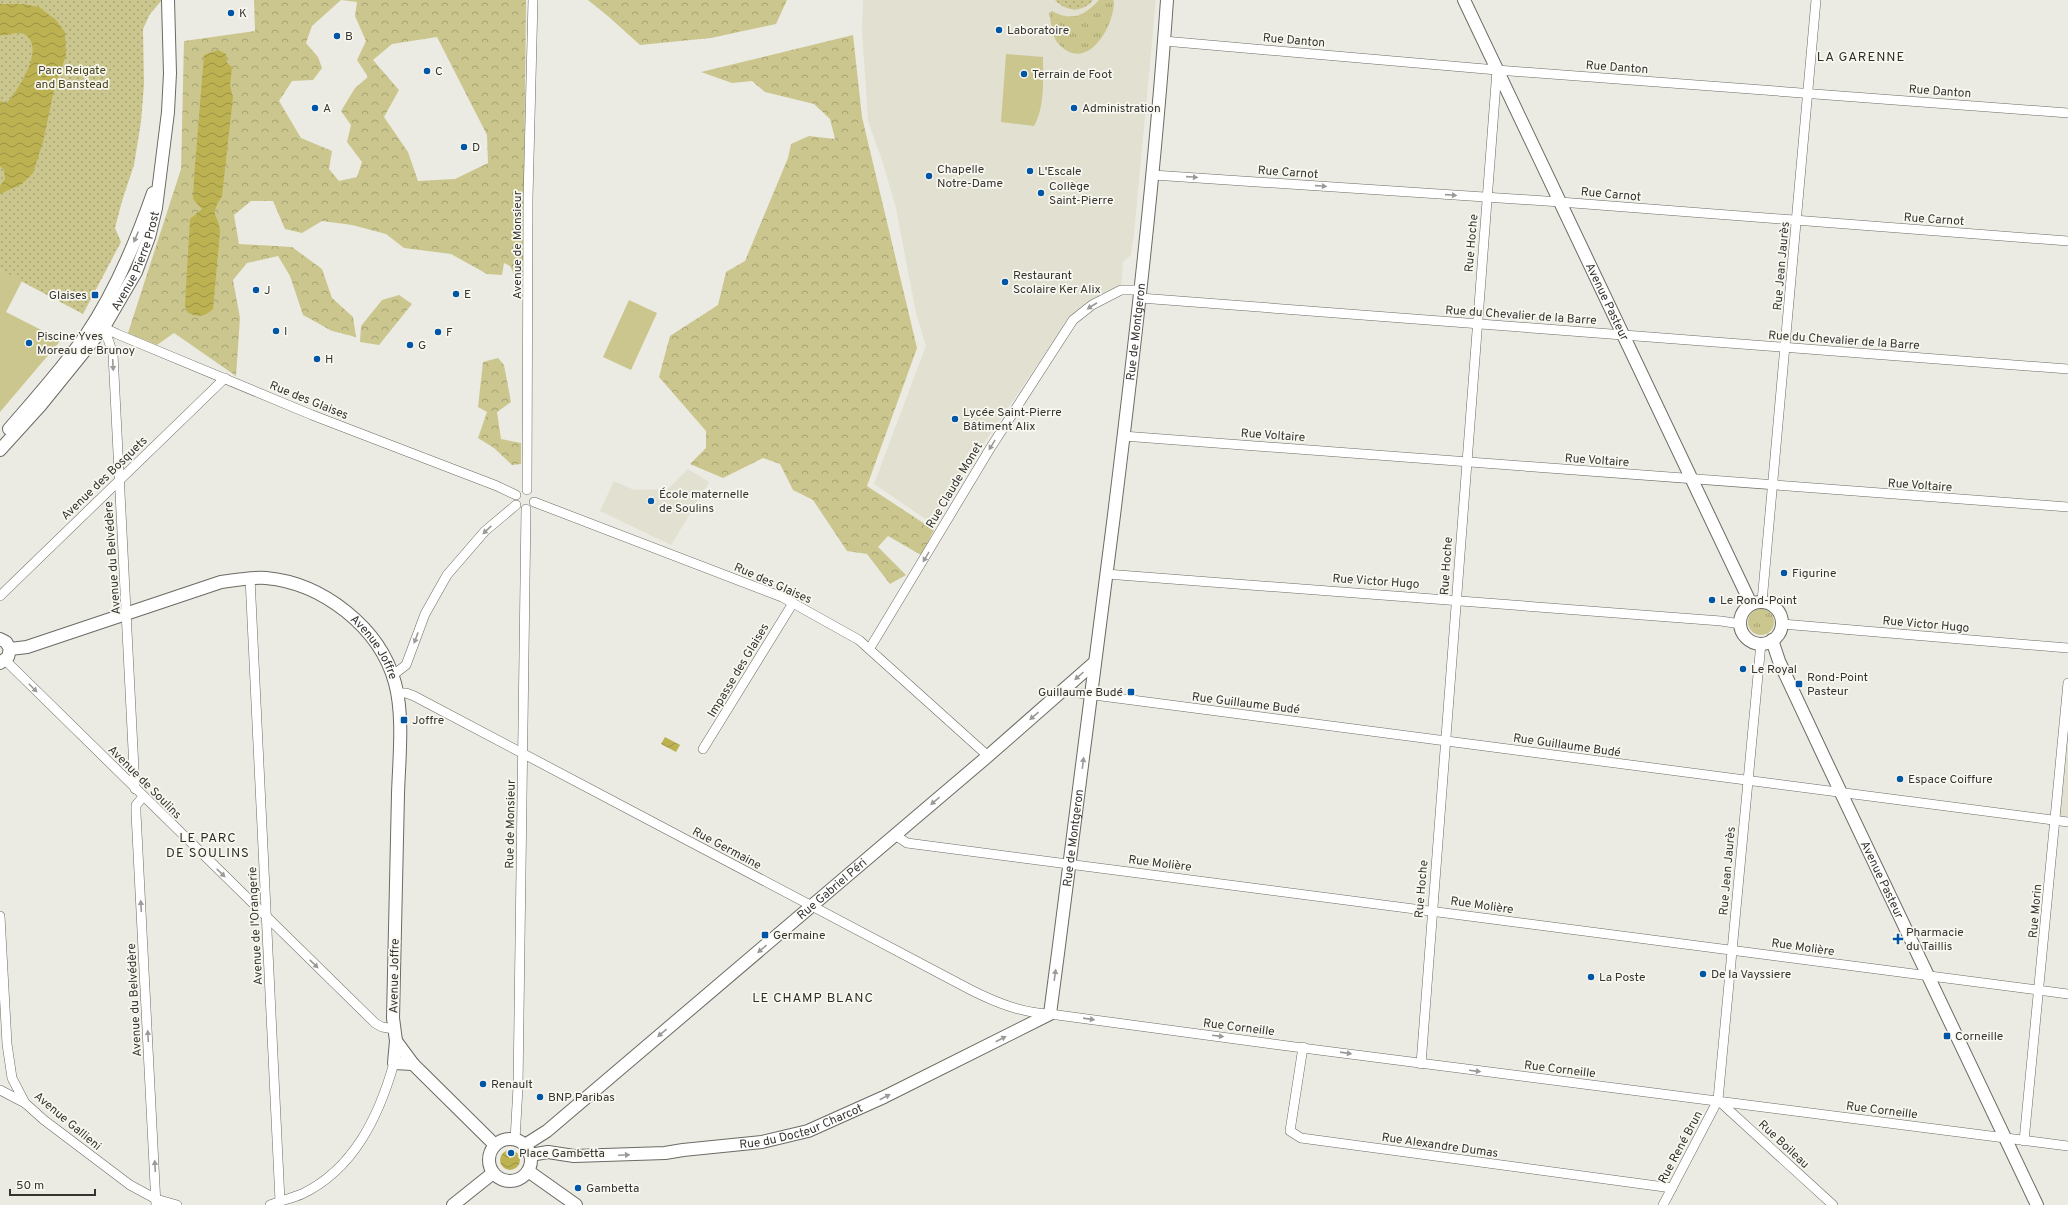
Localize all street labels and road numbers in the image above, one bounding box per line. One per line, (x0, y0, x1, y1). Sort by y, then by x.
street label: Rue Danton (1262, 30, 1326, 52)
street label: Rue Danton (1585, 58, 1649, 78)
street label: Rue Danton (1908, 82, 1972, 102)
street label: Rue Carnot (1257, 163, 1319, 183)
street label: Rue Carnot (1580, 184, 1642, 206)
street label: Avenue de Monsieur (510, 190, 526, 299)
street label: Avenue Pierre Prost (108, 210, 164, 314)
street label: Rue Carnot (1903, 210, 1965, 230)
street label: Rue Hoche (1461, 213, 1483, 273)
street label: Rue Jean Jaurès (1770, 221, 1794, 311)
street label: Avenue Pasteur (1581, 260, 1632, 344)
street label: Rue de Montgeron (1123, 282, 1150, 382)
street label: Rue du Chevalier de la Barre (1445, 303, 1597, 329)
street label: Rue du Chevalier de la Barre (1768, 328, 1920, 354)
street label: Rue des Glaises (267, 378, 350, 424)
street label: Rue Voltaire (1240, 426, 1306, 446)
street label: Avenue des Bosquets (58, 433, 151, 524)
street label: Rue Claude Monet (923, 439, 987, 532)
street label: Rue Voltaire (1564, 451, 1630, 471)
street label: Rue Voltaire (1887, 476, 1953, 496)
street label: Avenue du Belvédère (101, 501, 125, 615)
street label: Rue Hoche (1437, 536, 1457, 596)
street label: Rue des Glaises (731, 560, 814, 608)
street label: Rue Victor Hugo (1332, 571, 1420, 593)
street label: Avenue Joffre (346, 612, 400, 682)
street label: Rue Victor Hugo (1882, 613, 1970, 637)
street label: Impasse des Glaises (704, 620, 773, 721)
street label: Rue Guillaume Budé (1191, 689, 1301, 719)
street label: Rue Guillaume Budé (1512, 731, 1622, 761)
street label: Avenue de Soulins (104, 742, 185, 823)
street label: Rue de Monsieur (502, 779, 520, 869)
street label: Rue de Montgeron (1060, 788, 1088, 888)
street label: Rue Germaine (689, 824, 764, 874)
street label: Rue Jean Jaurès (1716, 826, 1740, 916)
street label: Avenue Pasteur (1856, 838, 1907, 922)
street label: Rue Molière (1127, 852, 1192, 876)
street label: Rue Gabriel Péri (794, 855, 871, 924)
street label: Rue Hoche (1411, 859, 1433, 919)
street label: Avenue de l'Orangerie (245, 866, 267, 986)
street label: Rue Morin (2026, 883, 2046, 939)
street label: Rue Molière (1449, 894, 1514, 918)
street label: Rue Molière (1770, 936, 1835, 960)
street label: Avenue Joffre (386, 938, 404, 1014)
street label: Avenue du Belvédère (124, 943, 146, 1057)
street label: Rue Corneille (1202, 1016, 1276, 1040)
street label: Rue Corneille (1523, 1058, 1597, 1082)
street label: Avenue Gallieni (30, 1089, 104, 1155)
street label: Rue Corneille (1845, 1099, 1919, 1123)
street label: Rue du Docteur Charcot (739, 1101, 865, 1153)
street label: Rue René Brun (1655, 1108, 1707, 1187)
street label: Rue Boileau (1754, 1117, 1812, 1172)
street label: Rue Alexandre Dumas (1381, 1130, 1499, 1162)

